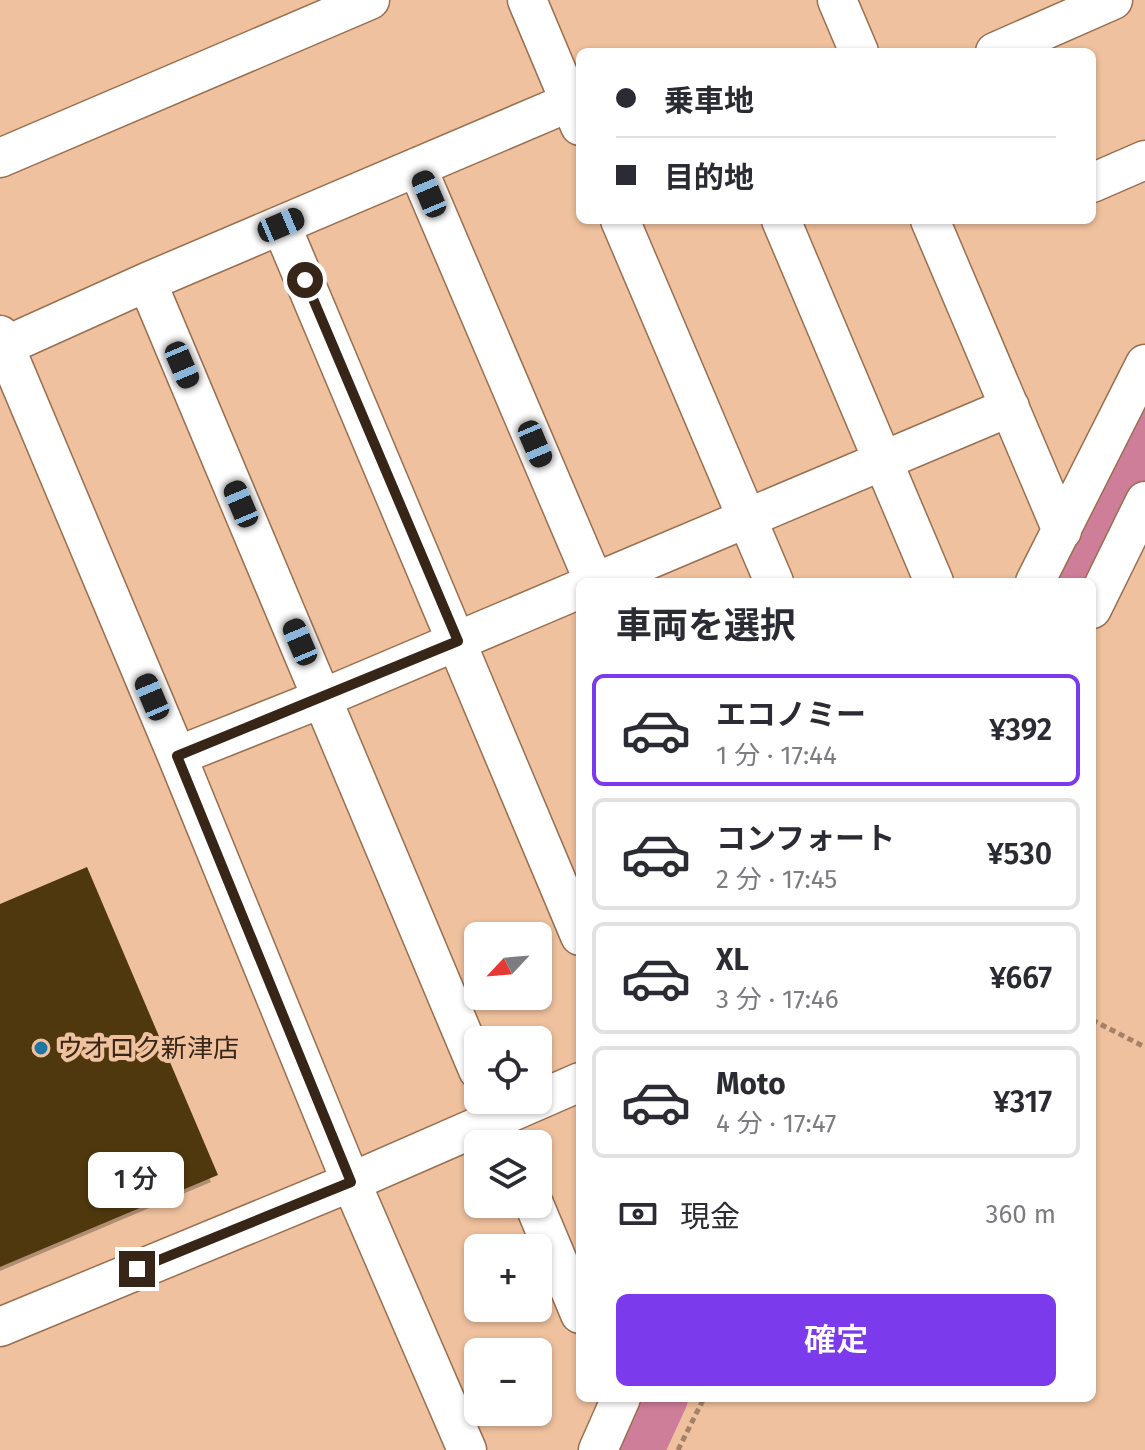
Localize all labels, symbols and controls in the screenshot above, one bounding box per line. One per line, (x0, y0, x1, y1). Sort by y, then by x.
text: 乗車地 (664, 83, 754, 119)
text: 目的地 (664, 160, 754, 196)
car (409, 167, 449, 221)
car (254, 205, 308, 245)
route start (287, 262, 323, 298)
car (162, 338, 202, 392)
car (515, 417, 555, 471)
car (221, 477, 261, 531)
text: 車両を選択 (616, 604, 796, 648)
car (280, 615, 320, 669)
car (132, 670, 172, 724)
icon: car (620, 694, 692, 766)
text: エコノミー (716, 697, 866, 733)
text: ¥392 (989, 712, 1052, 748)
text: 1 分 · 17:44 (716, 740, 837, 771)
icon: car (620, 818, 692, 890)
text: コンフォート (716, 821, 895, 857)
text: ¥530 (987, 836, 1052, 872)
text: 2 分 · 17:45 (716, 864, 837, 895)
north arrow (464, 922, 552, 1010)
map controls (464, 922, 552, 1426)
icon: car (620, 942, 692, 1014)
text: XL (716, 942, 749, 978)
text: ¥667 (990, 960, 1052, 996)
text: 3 分 · 17:46 (716, 984, 839, 1015)
button: locate (464, 1026, 552, 1114)
place label: ウオロク新津店 (57, 1033, 239, 1064)
marker: ウオロク新津店 (32, 1039, 50, 1057)
icon: car (620, 1066, 692, 1138)
text: Moto (716, 1066, 786, 1102)
text: ¥317 (993, 1084, 1052, 1120)
text: 4 分 · 17:47 (716, 1108, 836, 1139)
button: layers (464, 1130, 552, 1218)
callout: 1 分 (89, 1153, 185, 1209)
text: 1 分 (114, 1164, 158, 1195)
icon: cash (616, 1192, 660, 1236)
text: 現金 (680, 1199, 740, 1235)
text: 360 m (985, 1199, 1056, 1230)
button: + (464, 1234, 552, 1322)
route end (119, 1251, 155, 1287)
button: 確定 (616, 1294, 1056, 1386)
button: − (464, 1338, 552, 1426)

